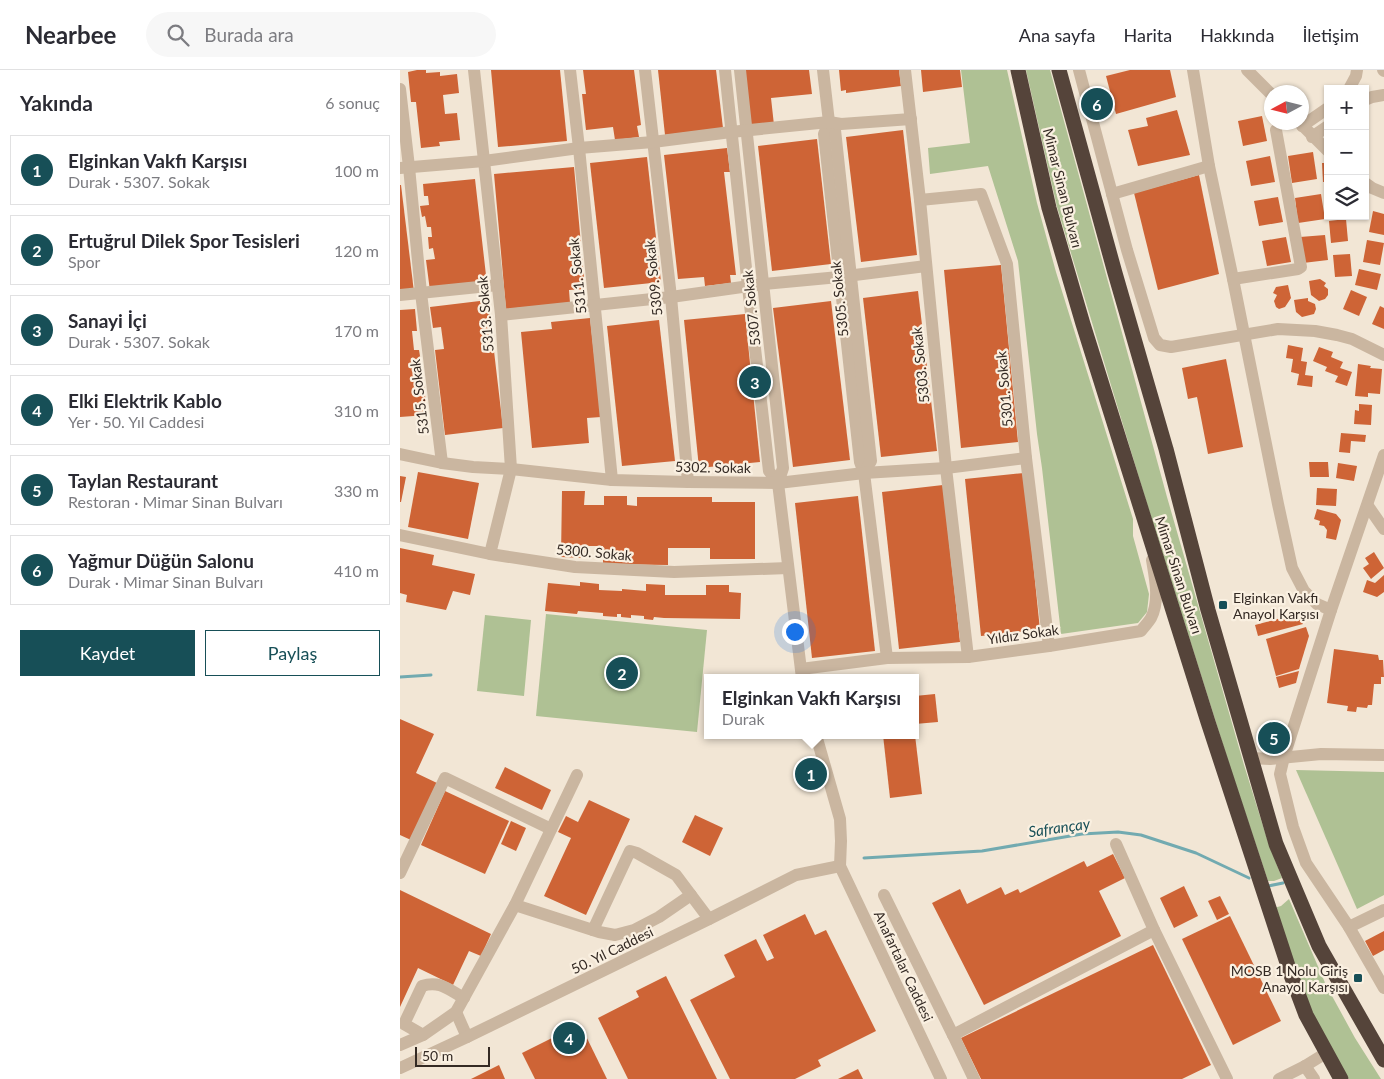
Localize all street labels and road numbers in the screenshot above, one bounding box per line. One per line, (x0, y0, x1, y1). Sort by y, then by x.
street label: Mimar Sinan Bulvarı (1040, 126, 1086, 250)
street label: 5311. Sokak (564, 236, 589, 315)
street label: 5309. Sokak (640, 238, 665, 317)
street label: 5305. Sokak (826, 259, 851, 338)
street label: 5307. Sokak (738, 268, 763, 347)
street label: 5313. Sokak (473, 275, 497, 353)
street label: 5303. Sokak (907, 325, 932, 404)
street label: 5301. Sokak (992, 350, 1016, 428)
street label: 5315. Sokak (406, 357, 432, 436)
street label: 5302. Sokak (675, 458, 752, 476)
street label: Mimar Sinan Bulvarı (1152, 514, 1206, 636)
street label: 5300. Sokak (555, 540, 633, 564)
street label: Yıldız Sokak (986, 620, 1061, 647)
street label: Anafartalar Caddesi (871, 908, 937, 1024)
street label: 50. Yıl Caddesi (568, 923, 656, 977)

